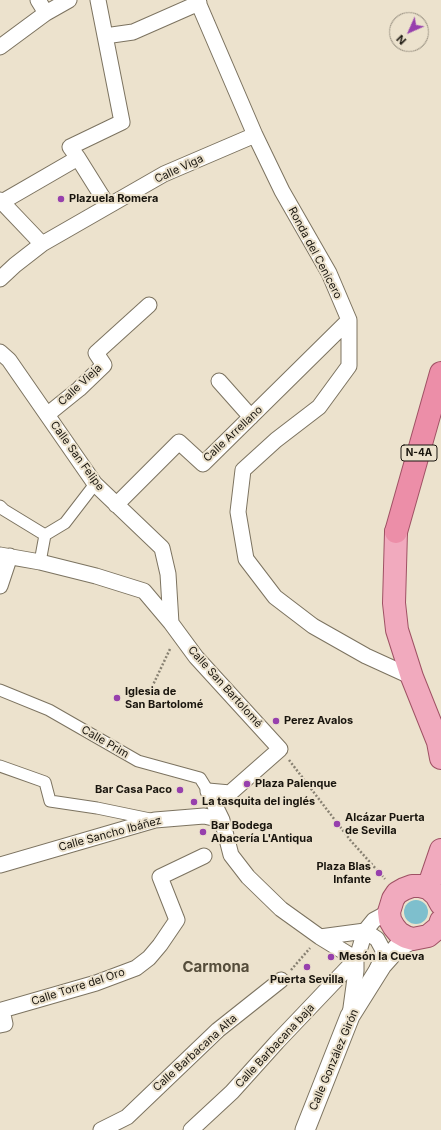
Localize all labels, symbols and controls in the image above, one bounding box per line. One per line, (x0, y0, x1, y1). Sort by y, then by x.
north arrow (389, 12, 429, 52)
text: N (393, 32, 409, 48)
street label: Calle Viga (153, 152, 205, 186)
place label: Plazuela Romera (69, 192, 158, 206)
marker: Plazuela Romera (56, 194, 66, 204)
street label: Ronda del Cenicero (285, 205, 345, 301)
street label: Calle Vieja (56, 362, 104, 408)
street label: Calle Arrellano (201, 403, 265, 465)
street label: Calle San Felipe (47, 419, 107, 493)
road number: N-4A (401, 445, 437, 461)
street label: Calle San Bartolomé (185, 644, 265, 730)
place label: Iglesia de San Bartolomé (125, 685, 203, 711)
marker: Iglesia de San Bartolomé (112, 693, 122, 703)
place label: Perez Avalos (284, 714, 353, 728)
marker: Perez Avalos (271, 716, 281, 726)
street label: Calle Prim (79, 723, 131, 761)
place label: Plaza Palenque (255, 777, 337, 791)
marker: Plaza Palenque (242, 779, 252, 789)
place label: Bar Casa Paco (95, 783, 172, 797)
marker: Bar Casa Paco (175, 785, 185, 795)
place label: La tasquita del inglés (202, 795, 315, 809)
marker: La tasquita del inglés (189, 797, 199, 807)
place label: Alcázar Puerta de Sevilla (345, 811, 425, 837)
street label: Calle Sancho Ibáñez (57, 814, 163, 854)
place label: Bar Bodega Abacería L'Antiqua (211, 819, 313, 845)
marker: Alcázar Puerta de Sevilla (332, 819, 342, 829)
marker: Bar Bodega Abacería L'Antiqua (198, 827, 208, 837)
place label: Plaza Blas Infante (316, 860, 371, 886)
marker: Plaza Blas Infante (374, 868, 384, 878)
place label: Mesón la Cueva (339, 950, 424, 964)
marker: Mesón la Cueva (326, 952, 336, 962)
district label: Carmona (183, 958, 249, 976)
marker: Puerta Sevilla (302, 962, 312, 972)
street label: Calle Torre del Oro (30, 966, 126, 1008)
place label: Puerta Sevilla (270, 973, 344, 987)
street label: Calle Barbacana baja (233, 1001, 317, 1091)
street label: Calle González Girón (307, 1007, 361, 1113)
street label: Calle Barbacana Alta (150, 1012, 240, 1094)

